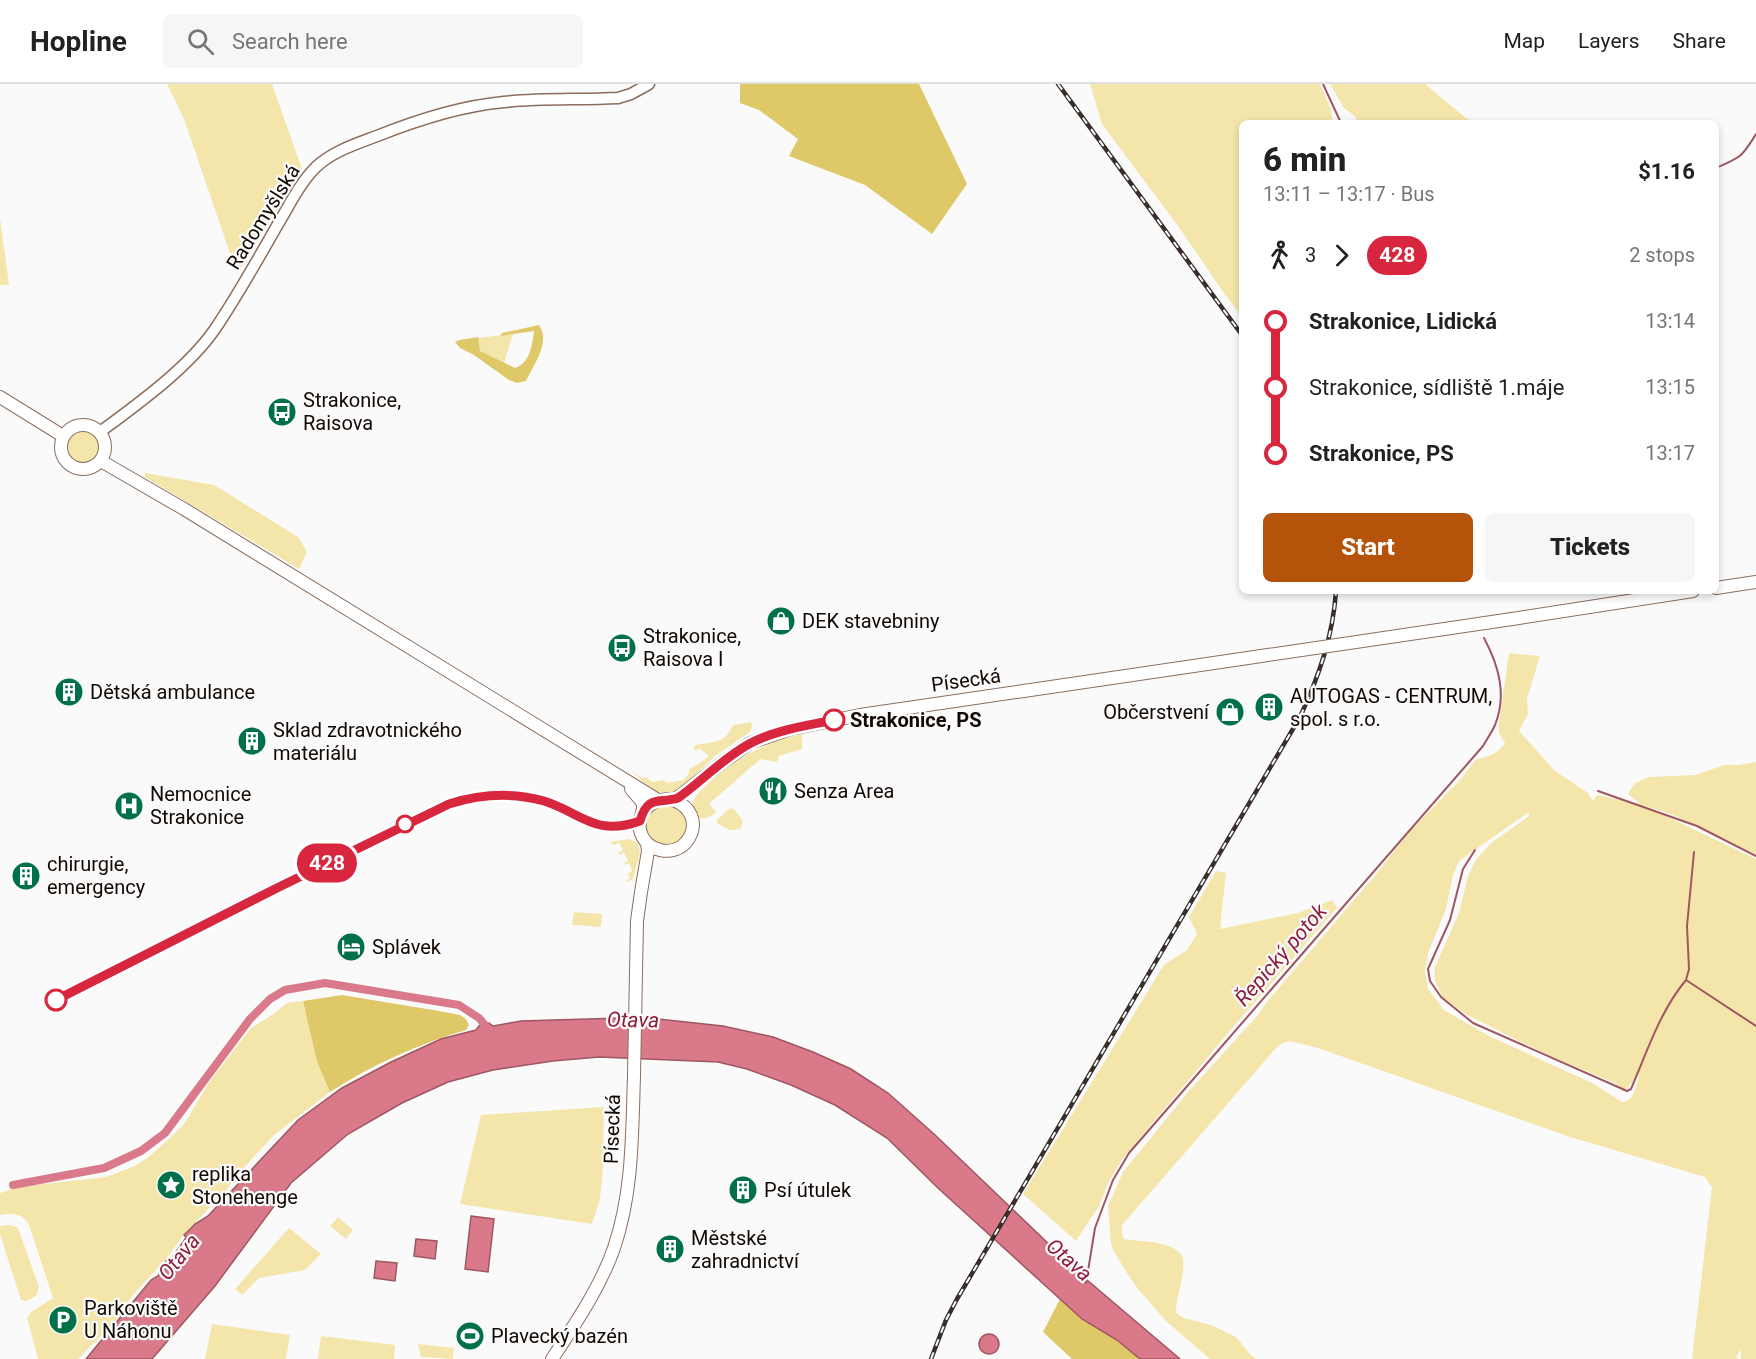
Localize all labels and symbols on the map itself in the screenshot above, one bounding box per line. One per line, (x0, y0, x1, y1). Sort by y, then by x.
street label: Radomyšlská (221, 160, 305, 274)
place label: Strakonice, Raisova (303, 388, 401, 435)
bus stop icon: Strakonice, Raisova (266, 396, 298, 428)
shop icon: DEK stavebniny (765, 605, 797, 637)
place label: DEK stavebniny (802, 609, 940, 633)
place label: Strakonice, Raisova I (643, 624, 741, 671)
bus stop icon: Strakonice, Raisova I (606, 632, 638, 664)
street label: Písecká (930, 663, 1002, 697)
building icon: Dětská ambulance (53, 676, 85, 708)
place label: Dětská ambulance (90, 680, 255, 704)
place label: AUTOGAS - CENTRUM, spol. s r.o. (1290, 684, 1492, 731)
building icon: AUTOGAS - CENTRUM, spol. s r.o. (1253, 691, 1285, 723)
shop icon: Občerstvení (1214, 696, 1246, 728)
place label: Občerstvení (1103, 700, 1210, 724)
place label: Strakonice, PS (850, 708, 982, 732)
marker: Strakonice, PS (823, 709, 845, 731)
place label: Sklad zdravotnického materiálu (273, 718, 462, 765)
building icon: Sklad zdravotnického materiálu (236, 725, 268, 757)
restaurant icon: Senza Area (757, 775, 789, 807)
place label: Senza Area (794, 779, 894, 803)
place label: Nemocnice Strakonice (150, 782, 251, 829)
hospital icon: Nemocnice Strakonice (113, 790, 145, 822)
unlabelled marker (396, 815, 414, 833)
line badge: 428 (292, 844, 362, 882)
place label: chirurgie, emergency (47, 852, 146, 899)
building icon: chirurgie, emergency (10, 860, 42, 892)
water label: Řepický potok (1230, 899, 1332, 1011)
hotel icon: Splávek (335, 931, 367, 963)
place label: Splávek (372, 935, 442, 959)
unlabelled marker (45, 989, 67, 1011)
water label: Otava (607, 1008, 659, 1032)
street label: Písecká (599, 1094, 625, 1164)
place label: replika Stonehenge (192, 1162, 298, 1209)
place icon: replika Stonehenge (155, 1169, 187, 1201)
building icon: Psí útulek (727, 1174, 759, 1206)
place label: Psí útulek (764, 1178, 852, 1202)
place label: Městské zahradnictví (691, 1226, 800, 1273)
water label: Otava (153, 1229, 205, 1285)
building icon: Městské zahradnictví (654, 1233, 686, 1265)
water label: Otava (1041, 1234, 1097, 1286)
place label: Parkoviště U Náhonu (84, 1296, 178, 1343)
parking icon: Parkoviště U Náhonu (47, 1304, 79, 1336)
sports icon: Plavecký bazén (454, 1320, 486, 1352)
place label: Plavecký bazén (491, 1324, 628, 1348)

